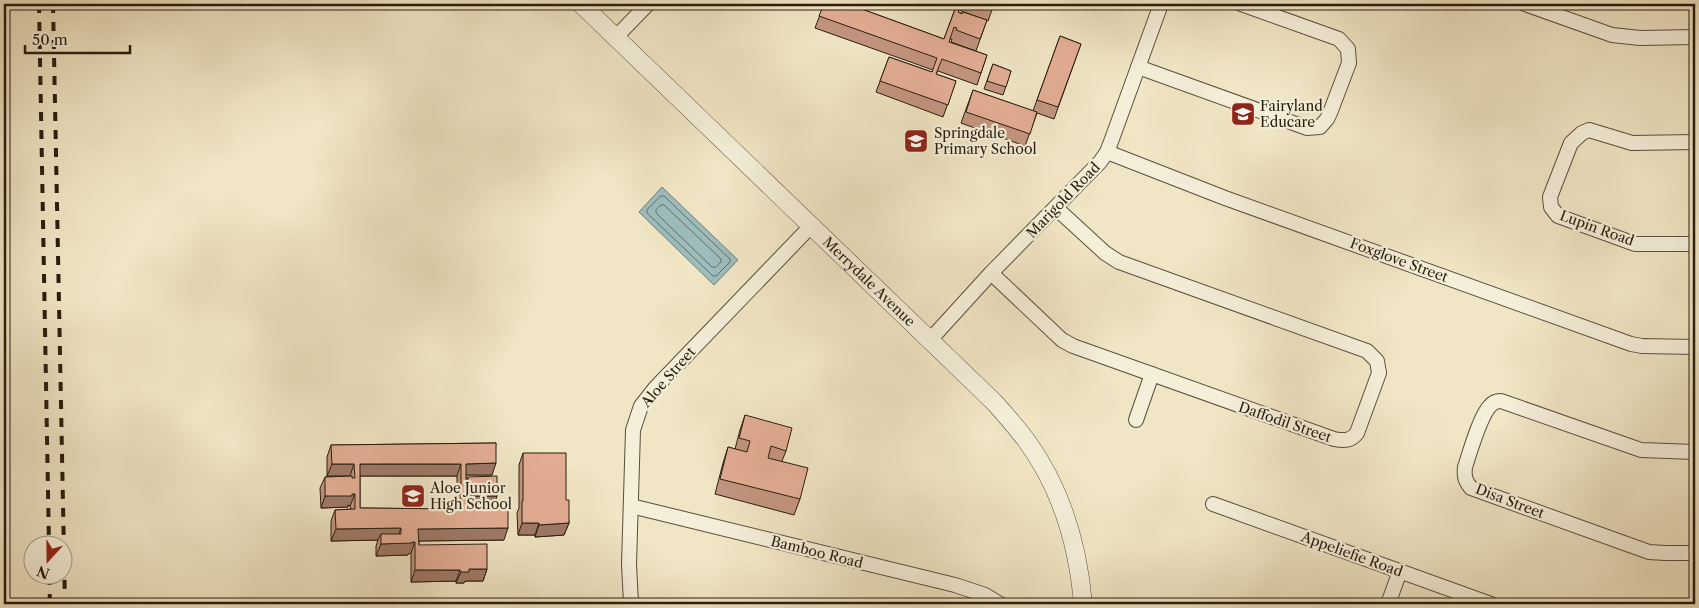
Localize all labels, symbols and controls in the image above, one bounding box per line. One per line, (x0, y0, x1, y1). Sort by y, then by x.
scale bar (25, 22, 130, 54)
text: 50 m (32, 30, 68, 49)
place label: Fairyland Educare (1260, 97, 1323, 131)
school or university icon: Fairyland Educare (1230, 101, 1256, 127)
place label: Springdale Primary School (934, 124, 1037, 158)
school or university icon: Springdale Primary School (903, 128, 929, 154)
street label: Marigold Road (1022, 158, 1104, 242)
street label: Lupin Road (1557, 206, 1637, 250)
street label: Merrydale Avenue (819, 233, 919, 330)
street label: Foxglove Street (1348, 234, 1451, 286)
street label: Aloe Street (636, 343, 699, 412)
street label: Daffodil Street (1236, 398, 1334, 446)
place label: Aloe Junior High School (429, 479, 512, 513)
street label: Disa Street (1473, 480, 1547, 522)
school or university icon: Aloe Junior High School (400, 483, 426, 509)
street label: Appeliefie Road (1298, 527, 1406, 581)
street label: Bamboo Road (769, 532, 865, 572)
north arrow (22, 536, 72, 586)
text: N (34, 562, 52, 583)

